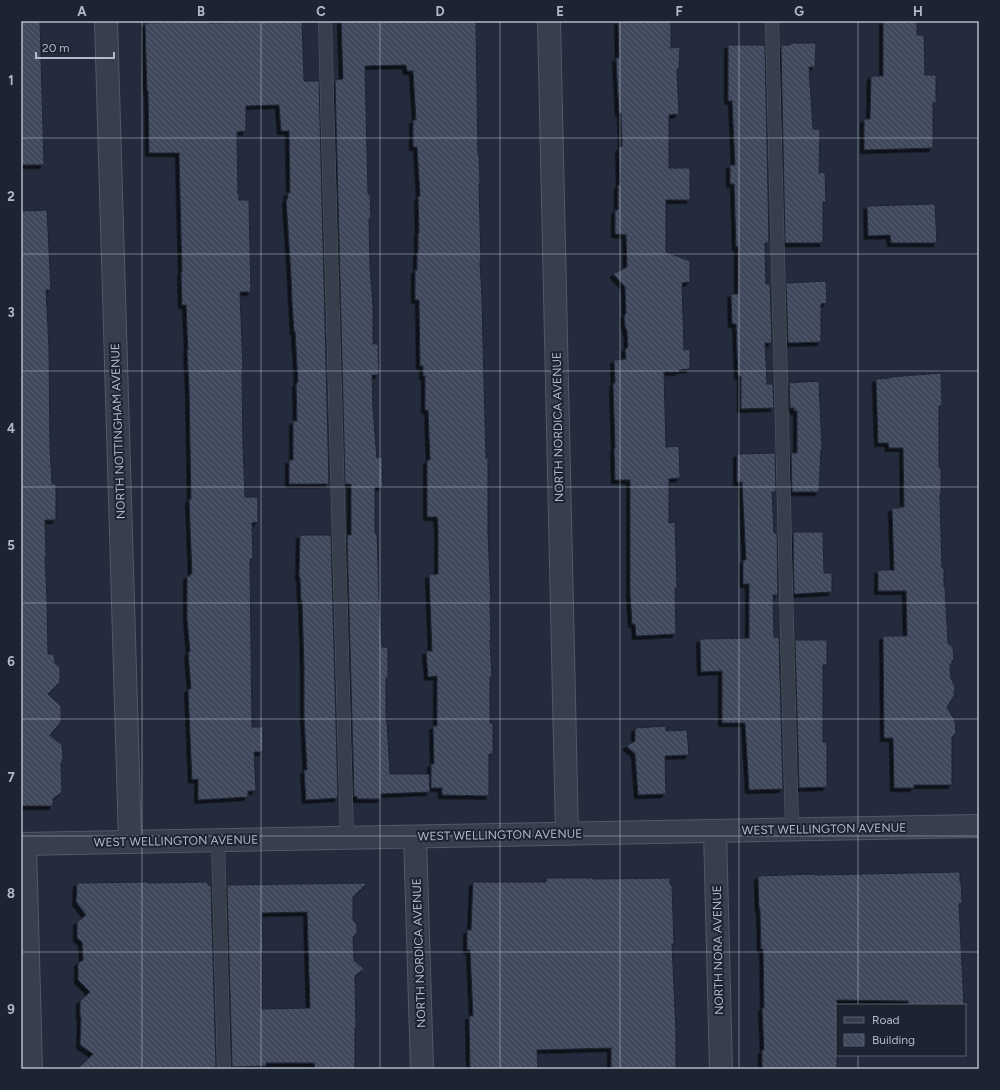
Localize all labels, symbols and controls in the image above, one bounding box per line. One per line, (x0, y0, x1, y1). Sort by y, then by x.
text: A (77, 4, 87, 19)
text: B (197, 4, 205, 19)
text: C (316, 4, 326, 19)
text: D (435, 4, 445, 19)
text: E (556, 4, 564, 19)
text: F (675, 4, 683, 19)
text: G (794, 4, 804, 19)
text: H (913, 4, 923, 19)
scale bar (36, 34, 114, 60)
text: 20 m (42, 41, 70, 55)
text: 1 (8, 73, 14, 88)
text: 2 (7, 189, 15, 204)
text: 3 (7, 305, 15, 320)
street label: NORTH NOTTINGHAM AVENUE (108, 343, 128, 519)
street label: NORTH NORDICA AVENUE (550, 352, 566, 502)
text: 4 (7, 421, 15, 436)
text: 5 (7, 538, 15, 553)
text: 6 (7, 654, 15, 669)
text: 7 (7, 770, 15, 785)
street label: WEST WELLINGTON AVENUE (742, 821, 906, 837)
street label: WEST WELLINGTON AVENUE (418, 827, 582, 843)
street label: WEST WELLINGTON AVENUE (94, 833, 258, 849)
street label: NORTH NORDICA AVENUE (409, 878, 429, 1028)
street label: NORTH NORA AVENUE (710, 885, 726, 1015)
text: 8 (7, 886, 15, 901)
text: 9 (7, 1002, 15, 1017)
legend (836, 1004, 966, 1056)
text: Road (872, 1013, 900, 1027)
text: Building (872, 1033, 915, 1047)

